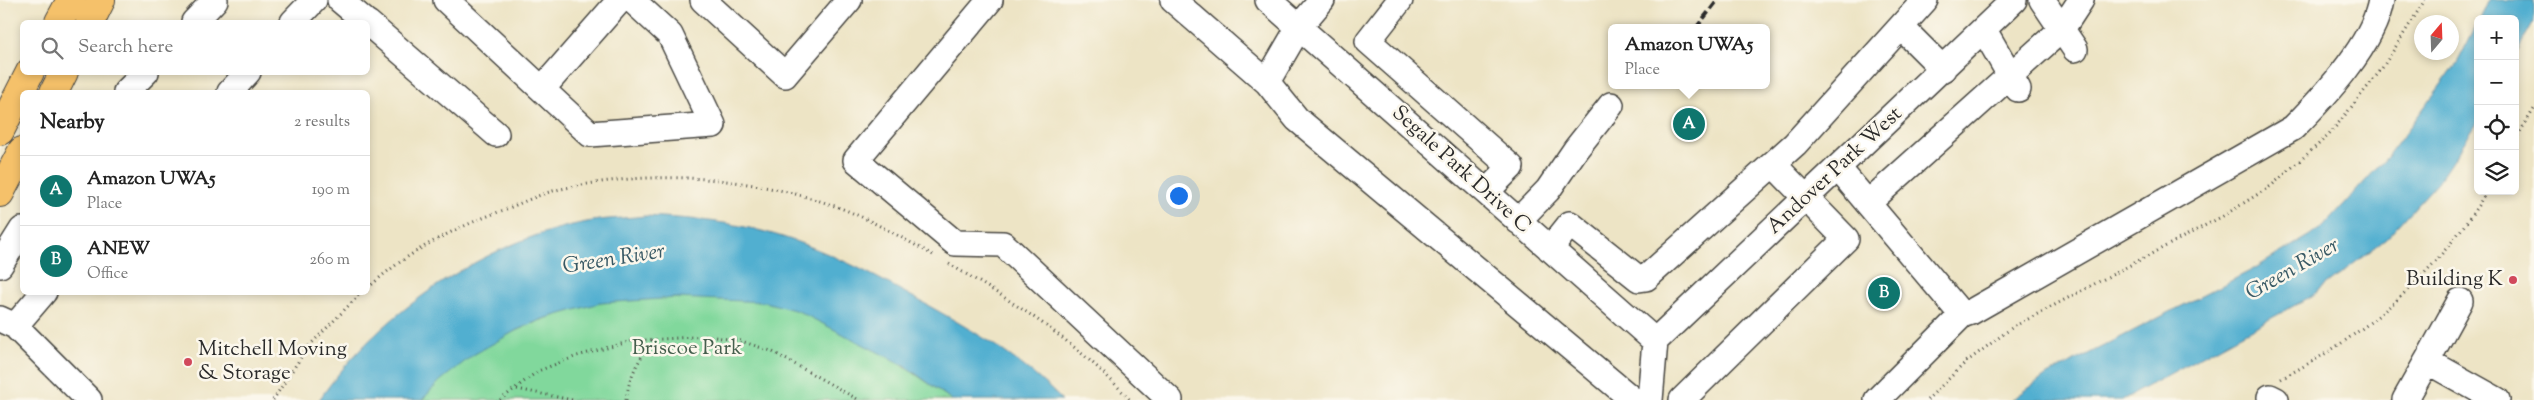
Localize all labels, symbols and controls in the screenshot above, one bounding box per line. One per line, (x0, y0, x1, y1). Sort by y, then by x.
north arrow (2414, 15, 2459, 60)
map controls (2474, 15, 2519, 195)
button: + (2474, 15, 2519, 60)
search box (20, 20, 370, 75)
popup (1608, 24, 1770, 89)
text: Amazon UWA5 (1625, 32, 1753, 59)
icon: search (38, 34, 66, 62)
text: Search here (78, 34, 173, 61)
text: Place (1625, 59, 1660, 82)
button: − (2474, 60, 2519, 105)
street label: Segale Park Drive C (1385, 99, 1537, 241)
street label: Andover Park West (1761, 100, 1909, 242)
pin: A (1673, 105, 1705, 143)
button: locate (2474, 105, 2519, 150)
text: Nearby (40, 108, 105, 138)
text: 2 results (294, 111, 350, 134)
button: layers (2474, 150, 2519, 195)
text: Amazon UWA5 (87, 166, 216, 193)
text: A (50, 179, 63, 202)
text: 190 m (312, 179, 350, 202)
your location (1166, 183, 1192, 209)
text: Place (87, 193, 122, 216)
water label: Green River (2240, 230, 2346, 310)
text: ANEW (87, 236, 150, 263)
water label: Green River (561, 236, 668, 284)
text: B (51, 249, 61, 272)
text: 260 m (309, 249, 350, 272)
text: Office (87, 263, 128, 286)
place label: Building K (2406, 265, 2503, 295)
pin: B (1868, 274, 1900, 312)
marker: Building K (2507, 274, 2519, 286)
park label: Briscoe Park (632, 334, 743, 364)
place label: Mitchell Moving & Storage (198, 335, 347, 389)
marker: Mitchell Moving & Storage (182, 356, 194, 368)

